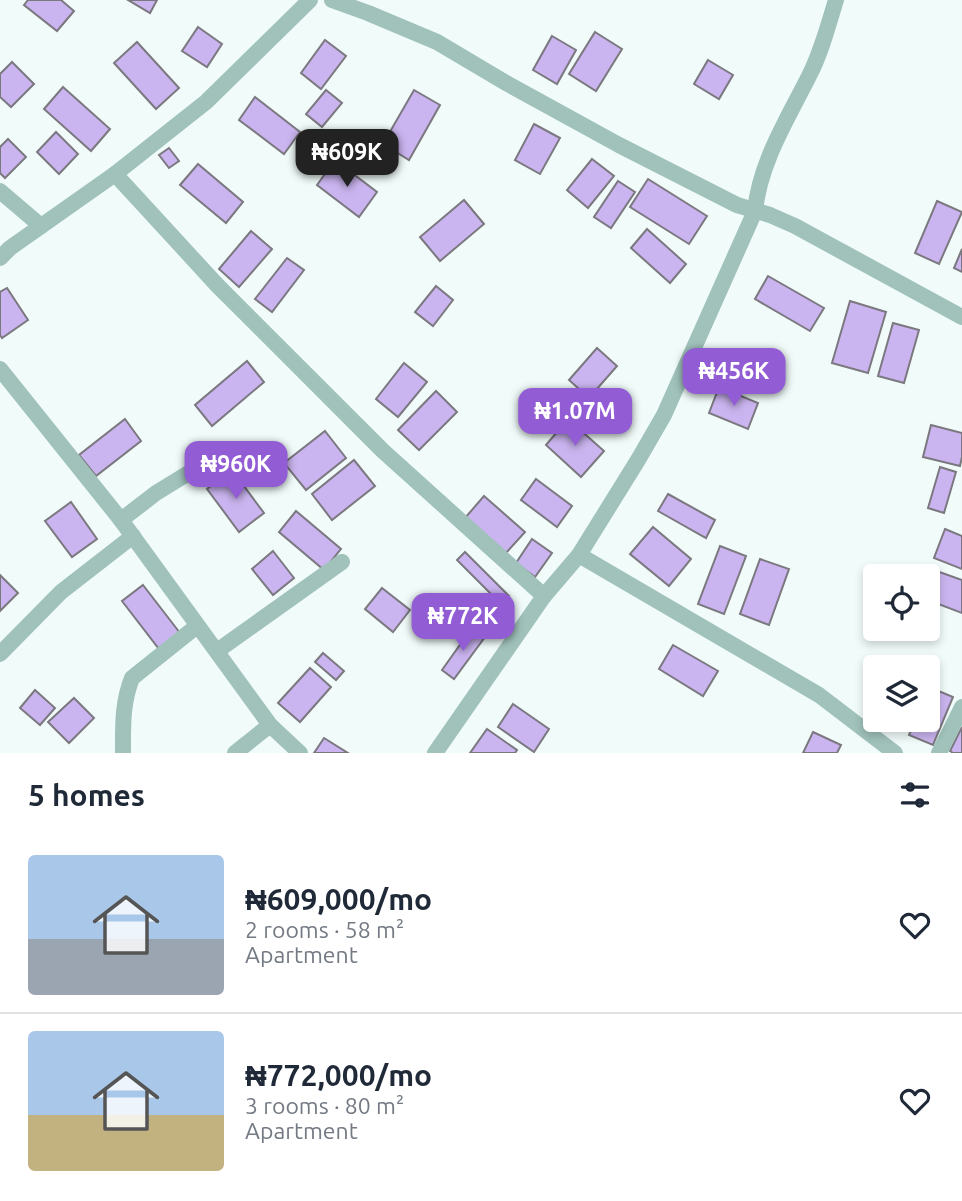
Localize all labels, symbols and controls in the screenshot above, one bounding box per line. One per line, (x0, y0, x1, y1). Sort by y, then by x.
pin: ₦609K (298, 130, 396, 189)
text: ₦609K (312, 139, 382, 164)
pin: ₦456K (685, 348, 783, 408)
text: ₦456K (699, 358, 769, 383)
pin: ₦1.07M (518, 388, 632, 448)
text: ₦1.07M (534, 398, 616, 423)
pin: ₦960K (187, 442, 285, 501)
text: ₦960K (201, 451, 271, 476)
map controls (863, 564, 940, 732)
button: locate (863, 564, 940, 641)
pin: ₦772K (414, 594, 512, 653)
text: ₦772K (428, 603, 498, 628)
button: layers (863, 655, 940, 732)
icon: filters (896, 776, 934, 814)
text: 5 homes (28, 778, 145, 812)
text: ₦609,000/mo (245, 882, 432, 916)
icon: home (84, 883, 168, 967)
icon: heart (896, 906, 934, 944)
text: 2 rooms · 58 m² (245, 917, 404, 942)
text: Apartment (245, 942, 358, 967)
text: ₦772,000/mo (245, 1058, 432, 1092)
icon: home (84, 1059, 168, 1143)
icon: heart (896, 1082, 934, 1120)
text: 3 rooms · 80 m² (245, 1093, 404, 1118)
text: Apartment (245, 1118, 358, 1143)

